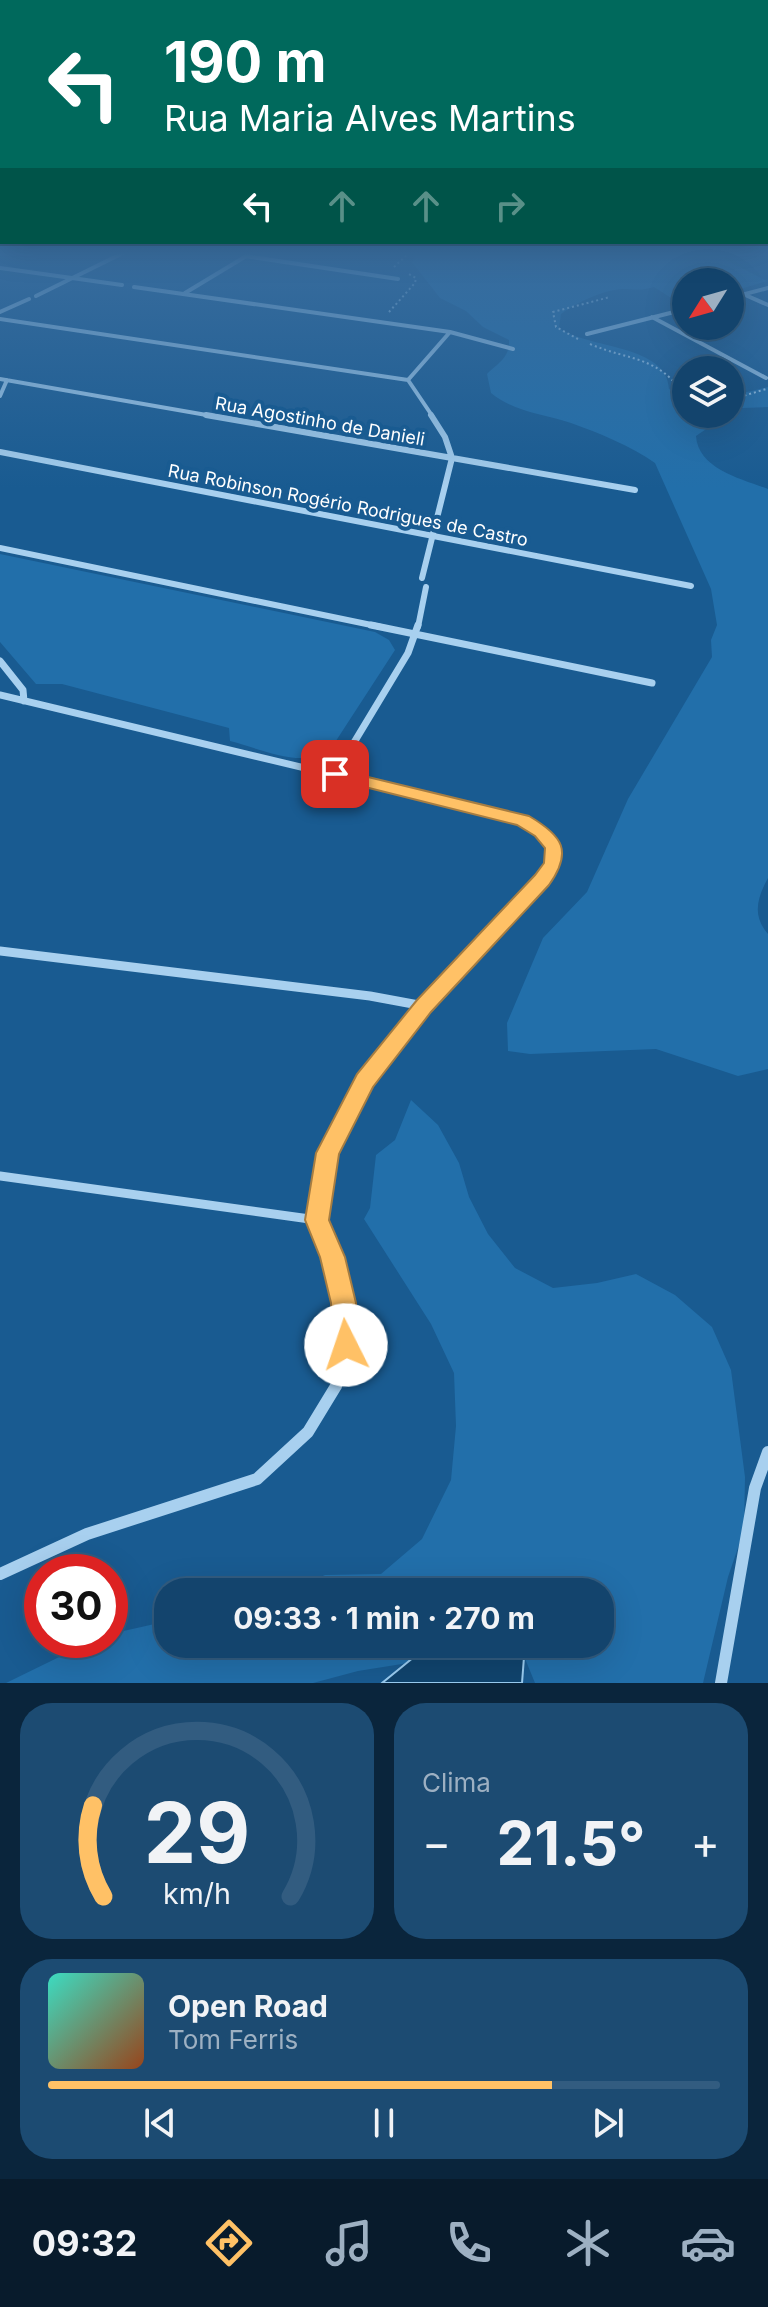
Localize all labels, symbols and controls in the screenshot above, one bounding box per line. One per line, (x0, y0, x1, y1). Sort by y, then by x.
text: 190 m (164, 28, 327, 96)
icon: left (32, 32, 136, 136)
text: Rua Maria Alves Martins (164, 96, 576, 140)
icon: left (236, 184, 280, 228)
icon: ahead (320, 184, 364, 228)
icon: ahead (404, 184, 448, 228)
icon: right (488, 184, 532, 228)
north arrow (672, 268, 744, 340)
map controls (672, 268, 744, 428)
button: layers (672, 356, 744, 428)
street label: Rua Agostinho de Danieli (214, 392, 426, 450)
street label: Rua Robinson Rogério Rodrigues de Castro (166, 460, 530, 550)
pin (301, 740, 369, 808)
icon: arrive (313, 752, 357, 796)
position arrow (304, 1303, 388, 1387)
speed limit sign: 30 (24, 1554, 128, 1658)
text: 09:33 · 1 min · 270 m (233, 1600, 535, 1636)
text: Clima (422, 1767, 491, 1798)
text: 29 (144, 1782, 250, 1883)
text: 21.5° (497, 1807, 645, 1879)
text: − (422, 1816, 451, 1870)
text: + (691, 1816, 720, 1870)
text: km/h (163, 1876, 231, 1911)
text: Open Road (168, 1988, 328, 2024)
text: Tom Ferris (168, 2024, 298, 2055)
icon: previous (138, 2101, 182, 2145)
icon: pause (362, 2101, 406, 2145)
icon: next (586, 2101, 630, 2145)
icon: directions (201, 2215, 257, 2271)
icon: music (321, 2215, 377, 2271)
icon: phone (441, 2215, 497, 2271)
icon: climate (560, 2215, 616, 2271)
icon: car (680, 2215, 736, 2271)
text: 09:32 (32, 2221, 137, 2265)

